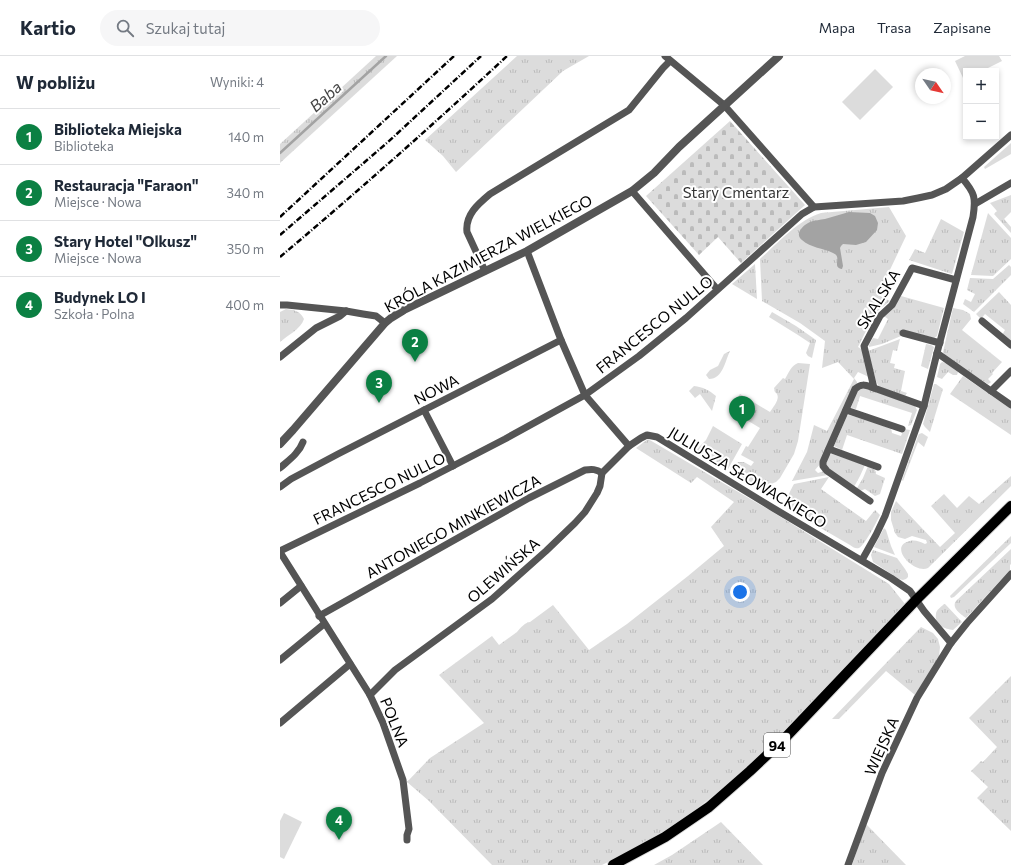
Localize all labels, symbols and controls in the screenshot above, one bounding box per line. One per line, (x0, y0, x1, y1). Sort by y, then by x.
search box (100, 10, 380, 46)
text: Kartio (20, 16, 76, 39)
icon: search (114, 17, 136, 39)
text: Szukaj tutaj (146, 19, 225, 37)
text: Mapa (819, 19, 855, 36)
text: Trasa (877, 19, 911, 36)
text: Zapisane (933, 19, 991, 36)
north arrow (915, 68, 951, 104)
map controls (963, 68, 999, 140)
button: + (963, 68, 999, 104)
text: W pobliżu (16, 72, 95, 93)
text: Wyniki: 4 (210, 74, 264, 90)
water label: Baba (305, 77, 345, 115)
button: − (963, 104, 999, 140)
text: Biblioteka Miejska (54, 120, 182, 138)
text: 1 (26, 129, 32, 145)
text: 140 m (228, 129, 264, 145)
text: Biblioteka (54, 138, 114, 154)
text: Restauracja "Faraon" (54, 176, 199, 194)
park label: Stary Cmentarz (683, 183, 789, 201)
text: 2 (25, 185, 33, 201)
text: 340 m (226, 185, 264, 201)
street label: KRÓLA KAZIMIERZA WIELKIEGO (381, 190, 595, 316)
text: Miejsce · Nowa (54, 194, 142, 210)
text: Stary Hotel "Olkusz" (54, 232, 197, 250)
text: 3 (25, 241, 33, 257)
text: 350 m (227, 241, 264, 257)
text: Miejsce · Nowa (54, 250, 142, 266)
street label: SKALSKA (853, 266, 903, 332)
street label: FRANCESCO NULLO (592, 271, 716, 377)
text: Budynek LO I (54, 288, 146, 306)
text: 4 (25, 297, 33, 313)
text: 400 m (225, 297, 264, 313)
text: Szkoła · Polna (54, 306, 135, 322)
pin: 2 (402, 329, 428, 362)
pin: 3 (366, 370, 392, 403)
street label: NOWA (411, 370, 461, 408)
pin: 1 (729, 396, 755, 429)
street label: JULIUSZA SŁOWACKIEGO (666, 423, 830, 531)
street label: FRANCESCO NULLO (310, 448, 448, 528)
street label: ANTONIEGO MINKIEWICZA (363, 470, 543, 582)
street label: OLEWIŃSKA (463, 533, 543, 606)
your location (730, 582, 750, 602)
street label: POLNA (377, 695, 413, 749)
street label: WIEJSKA (860, 714, 902, 778)
road number: 94 (764, 733, 790, 757)
pin: 4 (326, 807, 352, 840)

